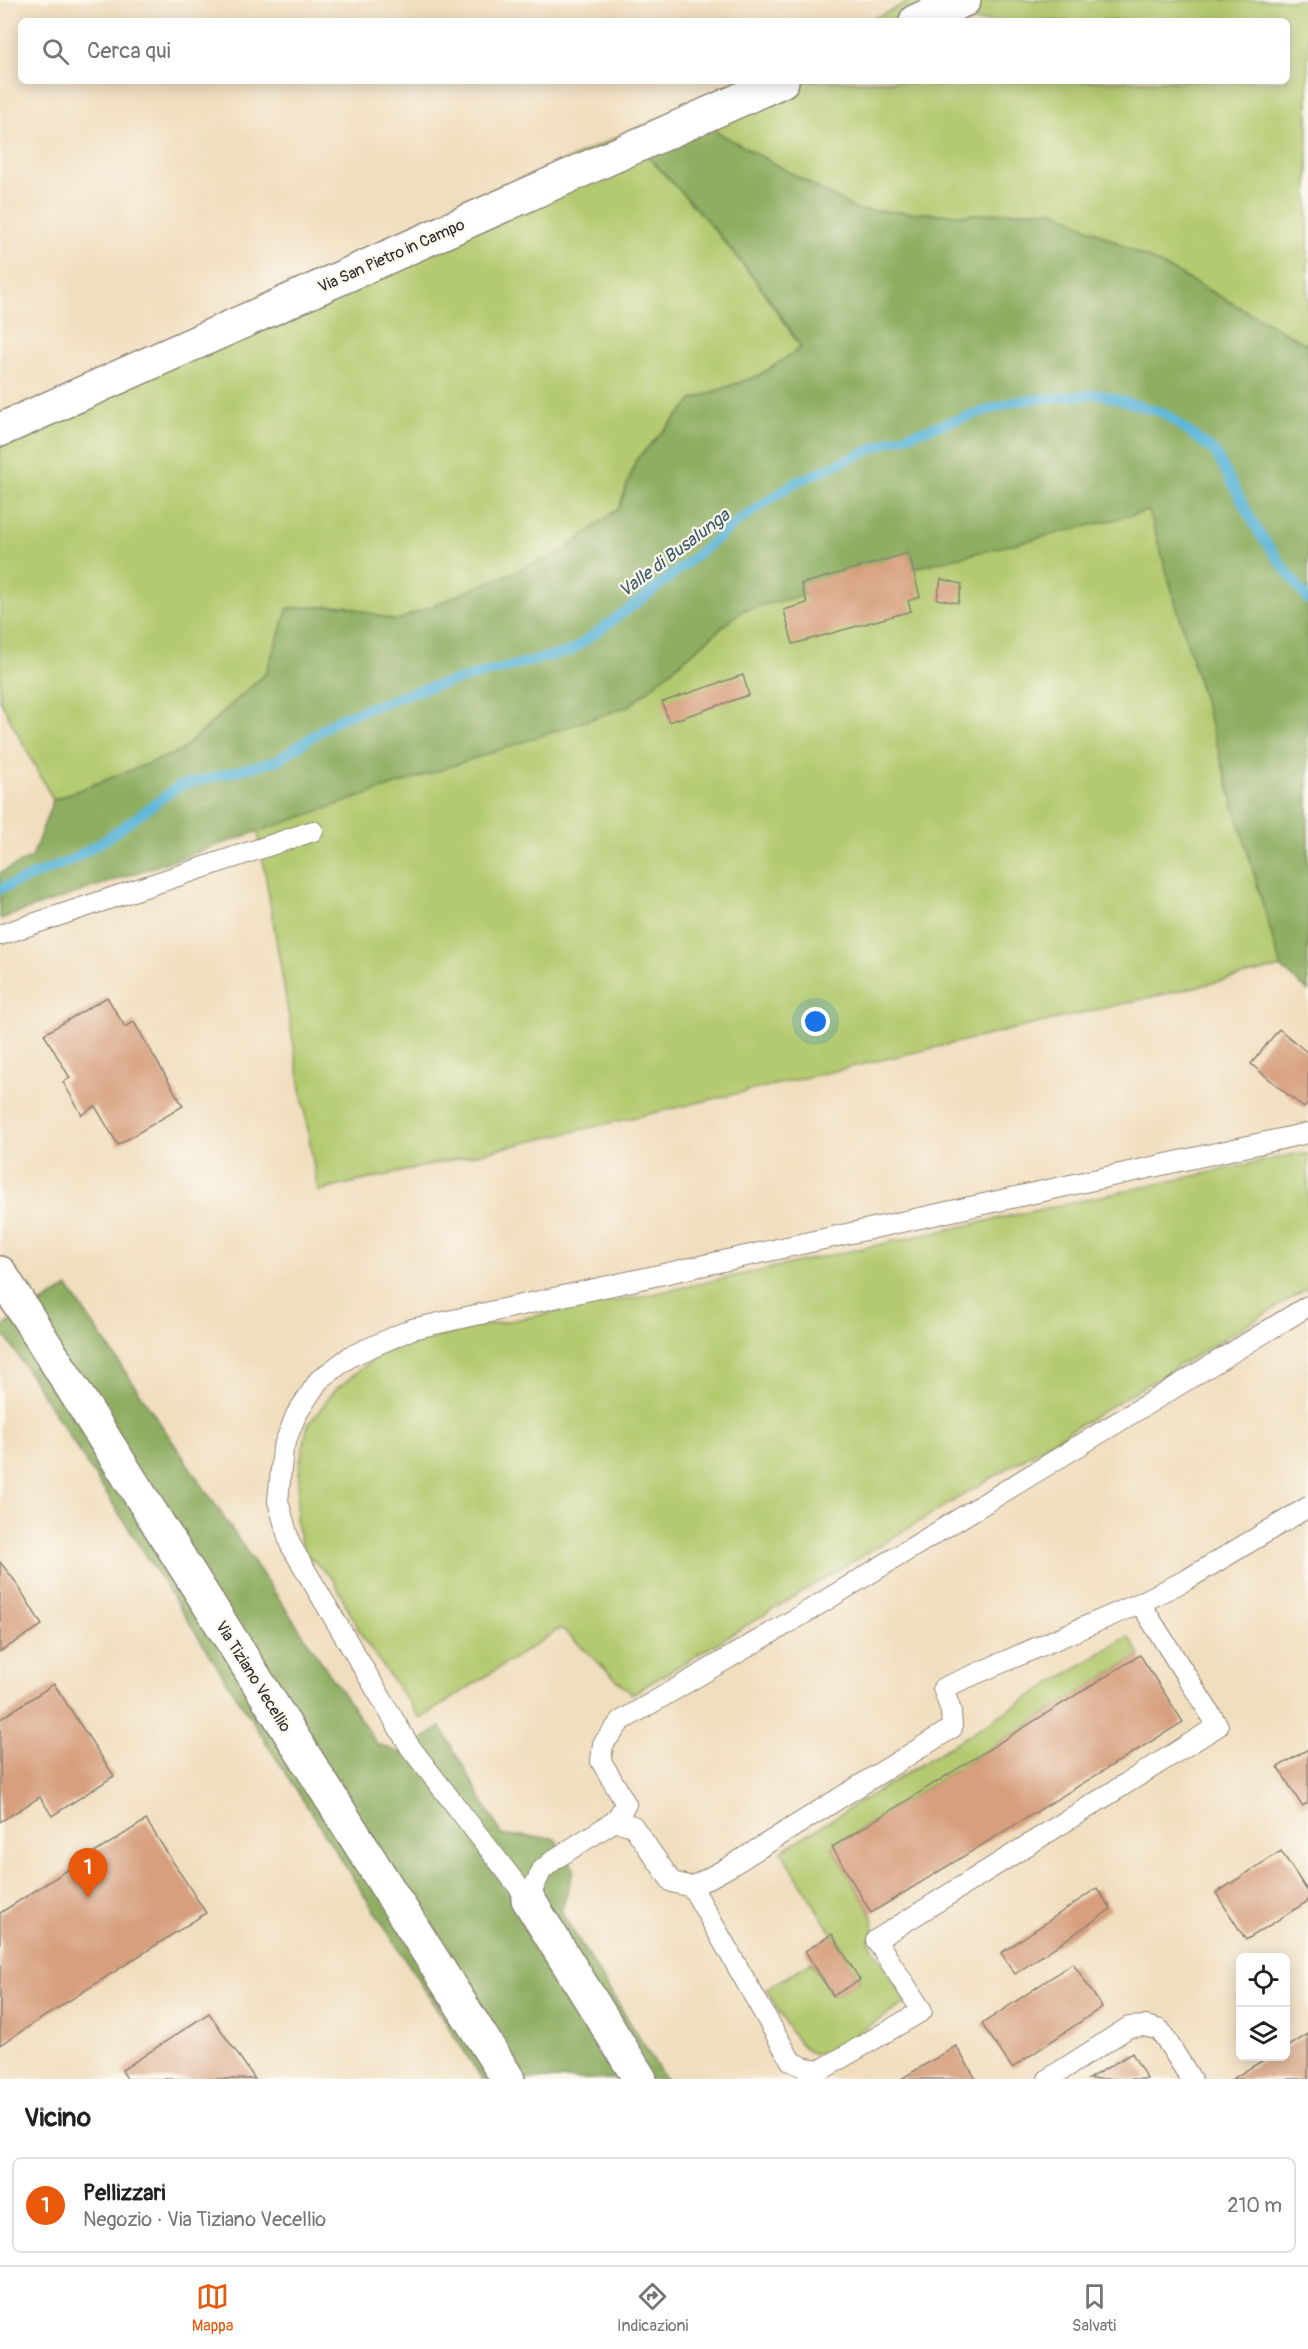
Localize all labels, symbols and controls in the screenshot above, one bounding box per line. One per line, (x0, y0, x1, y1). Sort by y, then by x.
search box (18, 18, 1290, 84)
icon: search (39, 35, 72, 68)
text: Cerca qui (87, 37, 171, 65)
street label: Via San Pietro in Campo (315, 214, 468, 297)
water label: Valle di Busalunga (614, 503, 736, 603)
your location (801, 1007, 830, 1036)
street label: Via Tiziano Vecellio (211, 1617, 296, 1736)
pin: 1 (68, 1848, 107, 1898)
map controls (1236, 1953, 1290, 2061)
button: locate (1236, 1953, 1290, 2007)
button: layers (1236, 2007, 1290, 2061)
text: Vicino (24, 2102, 91, 2134)
text: Pellizzari (83, 2179, 165, 2207)
text: 1 (42, 2193, 49, 2218)
text: 210 m (1227, 2193, 1282, 2218)
text: Negozio · Via Tiziano Vecellio (83, 2207, 326, 2232)
tab: Mappa (192, 2280, 233, 2336)
tab: Indicazioni (617, 2280, 688, 2336)
tab: Salvati (1072, 2280, 1116, 2336)

